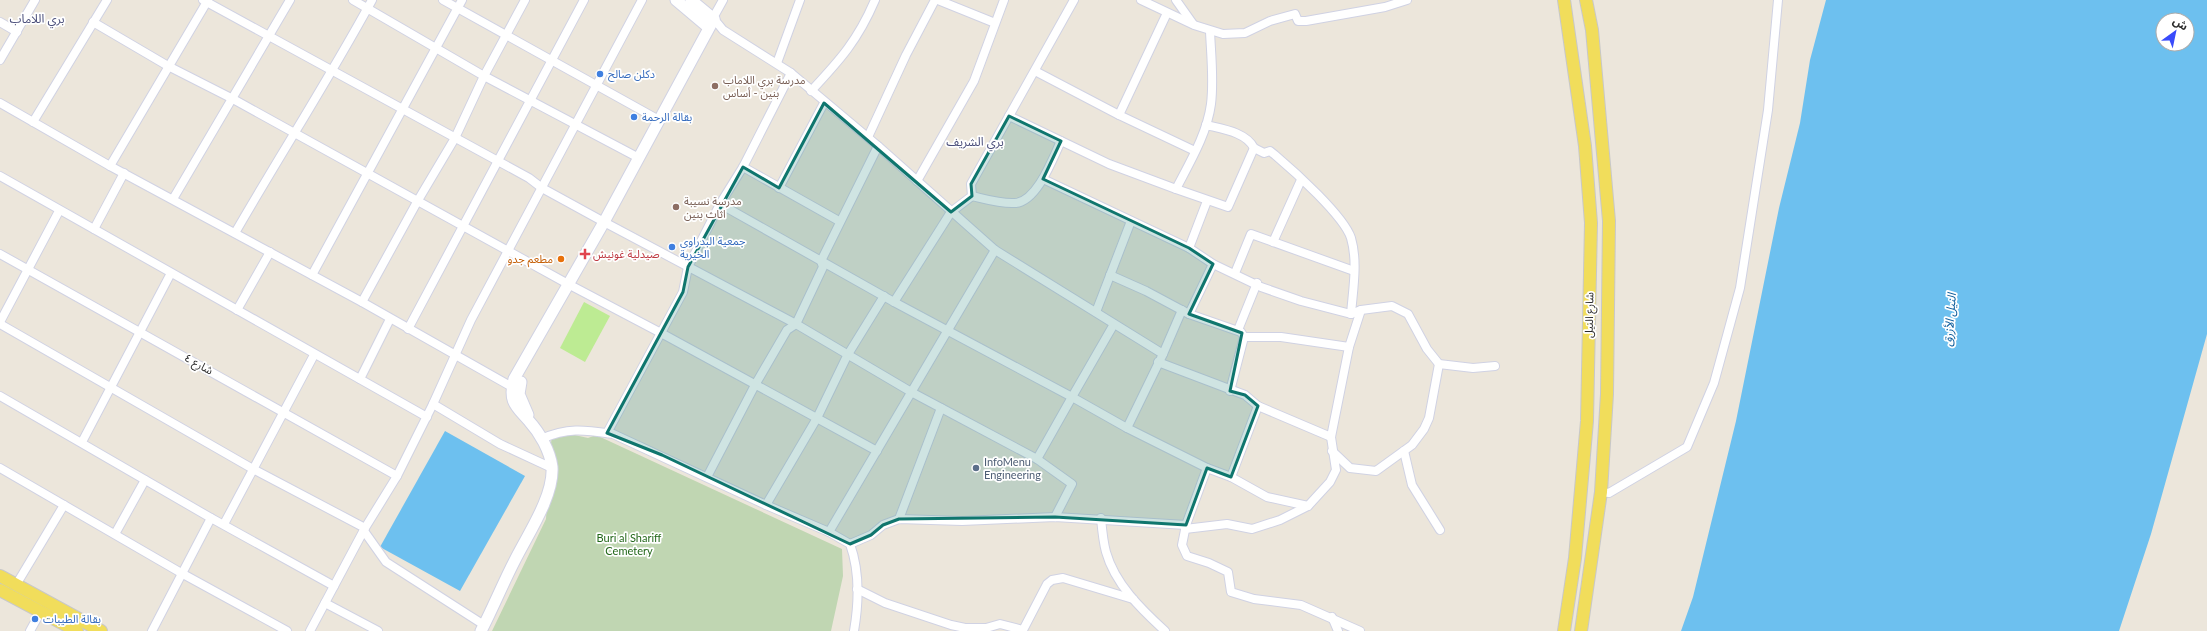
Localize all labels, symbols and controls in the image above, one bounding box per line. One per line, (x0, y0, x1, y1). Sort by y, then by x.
district label: بري اللاماب (9, 11, 65, 29)
north arrow (2155, 12, 2195, 52)
text: ش (2170, 14, 2191, 34)
place label: دكلن صالح (608, 67, 655, 82)
marker: دكلن صالح (595, 69, 605, 79)
place label: مدرسة بري اللاماب بنين - أساس (723, 73, 806, 100)
marker: مدرسة بري اللاماب بنين - أساس (710, 81, 720, 91)
place label: بقالة الرحمة (642, 110, 692, 124)
marker: بقالة الرحمة (629, 112, 639, 122)
district label: بري الشريف (946, 134, 1004, 152)
place label: مدرسة نسيبة اثاث بنين (684, 194, 742, 221)
marker: مدرسة نسيبة اثاث بنين (671, 202, 681, 212)
place label: جمعية البدراوي الخيرية (680, 234, 746, 261)
marker: جمعية البدراوي الخيرية (667, 242, 677, 252)
place label: صيدلية غونيش (593, 247, 660, 261)
marker: صيدلية غونيش (580, 249, 590, 259)
place label: مطعم جدو (507, 252, 553, 268)
marker: مطعم جدو (556, 254, 566, 264)
street label: شارع النيل (1582, 292, 1597, 338)
water label: النيل الأزرق (1940, 292, 1959, 347)
street label: شارع ٤ (182, 350, 216, 379)
place label: InfoMenu Engineering (984, 455, 1041, 481)
marker: InfoMenu Engineering (971, 463, 981, 473)
park label: Buri al Shariff Cemetery (597, 531, 662, 557)
place label: بقالة الطيبات (43, 612, 101, 626)
marker: بقالة الطيبات (30, 614, 40, 624)

